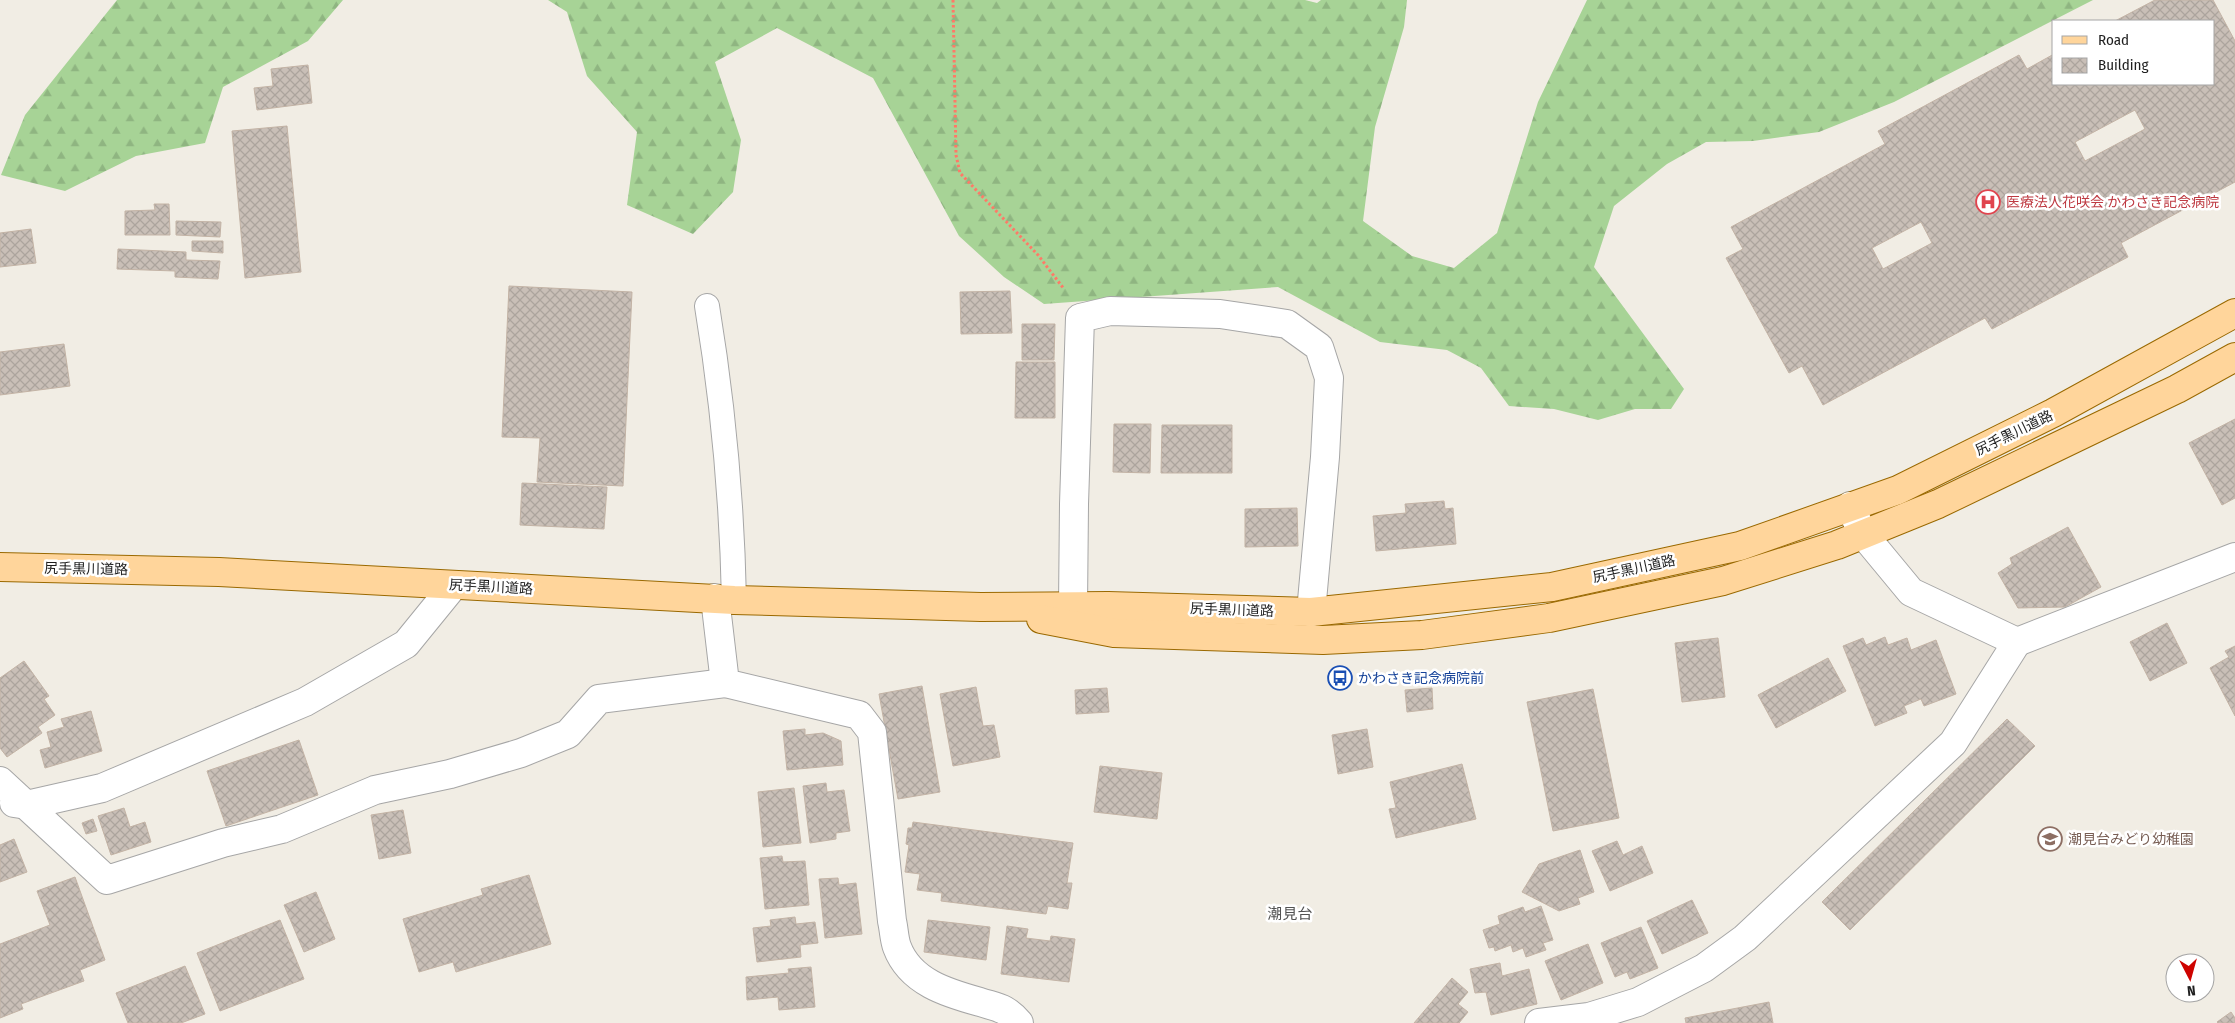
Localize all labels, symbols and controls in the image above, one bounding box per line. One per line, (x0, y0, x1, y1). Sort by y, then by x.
legend (2052, 20, 2215, 85)
text: Road (2098, 31, 2129, 49)
text: Building (2098, 56, 2149, 74)
hospital icon: 医療法人花咲会 かわさき記念病院 (1975, 189, 2001, 215)
place label: 医療法人花咲会 かわさき記念病院 (2006, 194, 2219, 211)
street label: 尻手黒川道路 (1973, 407, 2055, 459)
street label: 尻手黒川道路 (1591, 552, 1677, 586)
street label: 尻手黒川道路 (44, 560, 128, 578)
street label: 尻手黒川道路 (449, 576, 533, 598)
street label: 尻手黒川道路 (1190, 600, 1274, 620)
bus stop icon: かわさき記念病院前 (1327, 665, 1353, 691)
place label: かわさき記念病院前 (1358, 670, 1484, 687)
school or university icon: 潮見台みどり幼稚園 (2037, 826, 2063, 852)
place label: 潮見台みどり幼稚園 (2068, 831, 2194, 848)
district label: 潮見台 (1267, 905, 1313, 923)
north arrow (2165, 953, 2215, 1003)
text: N (2186, 982, 2196, 999)

